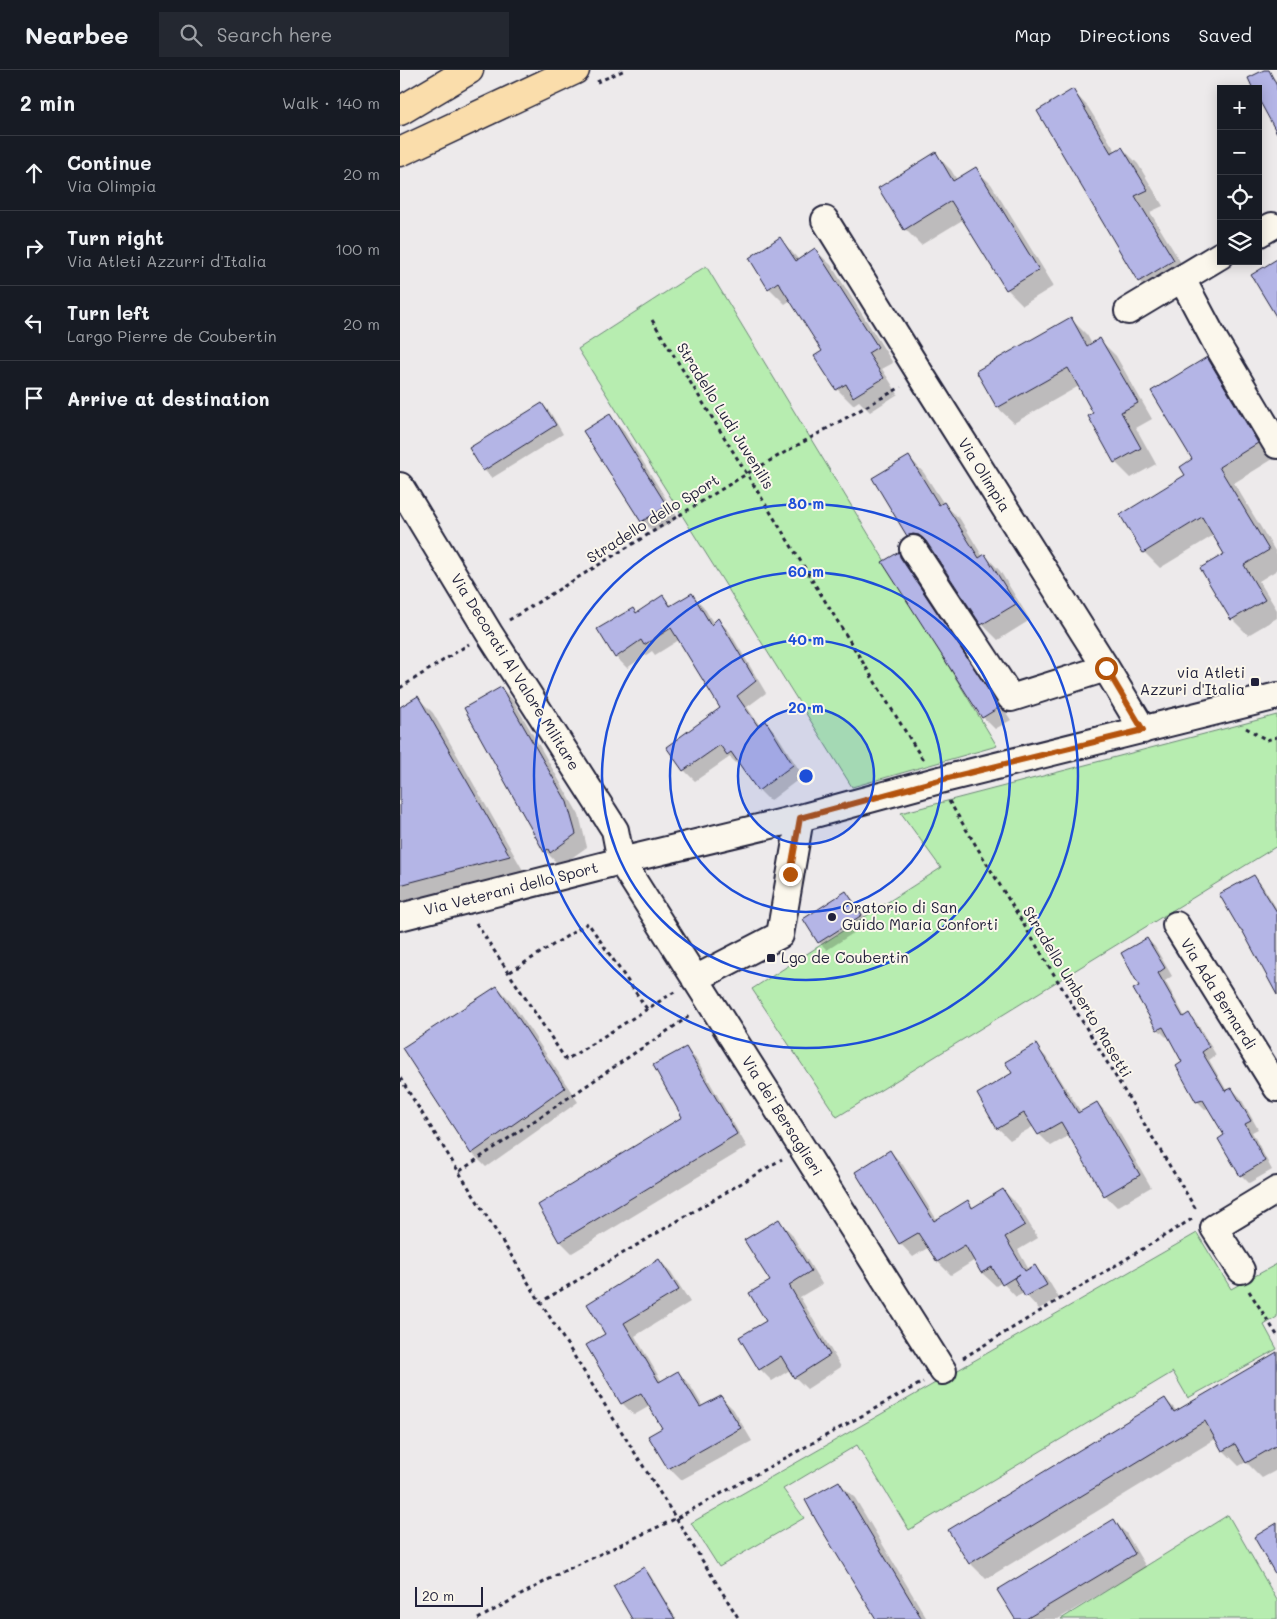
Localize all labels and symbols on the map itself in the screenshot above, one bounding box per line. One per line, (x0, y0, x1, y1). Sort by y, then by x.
street label: Stradello Ludi Juvenilis (673, 338, 779, 492)
street label: Via Olimpia (954, 434, 1016, 515)
street label: Stradello dello Sport (582, 469, 723, 567)
text: 80 m (788, 493, 824, 513)
text: 60 m (788, 561, 824, 581)
street label: Via Decorati Al Valore Militare (447, 569, 585, 774)
text: 40 m (788, 629, 824, 649)
route start (1095, 657, 1118, 680)
place label: via Atleti Azzuri d'Italia (1140, 662, 1245, 699)
marker: via Atleti Azzuri d'Italia (1249, 676, 1261, 688)
text: 20 m (788, 697, 824, 717)
centre of rings (797, 767, 815, 785)
street label: Via Veterani dello Sport (422, 857, 600, 919)
route end (779, 863, 802, 886)
place label: Oratorio di San Guido Maria Conforti (842, 897, 998, 934)
street label: Stradello Umberto Masetti (1019, 902, 1137, 1081)
marker: Oratorio di San Guido Maria Conforti (826, 911, 838, 923)
street label: Via Ada Bernardi (1176, 934, 1261, 1053)
place label: Lgo de Coubertin (781, 947, 909, 967)
marker: Lgo de Coubertin (765, 952, 777, 964)
street label: Via dei Bersaglieri (738, 1052, 828, 1179)
scale bar (415, 1584, 482, 1607)

